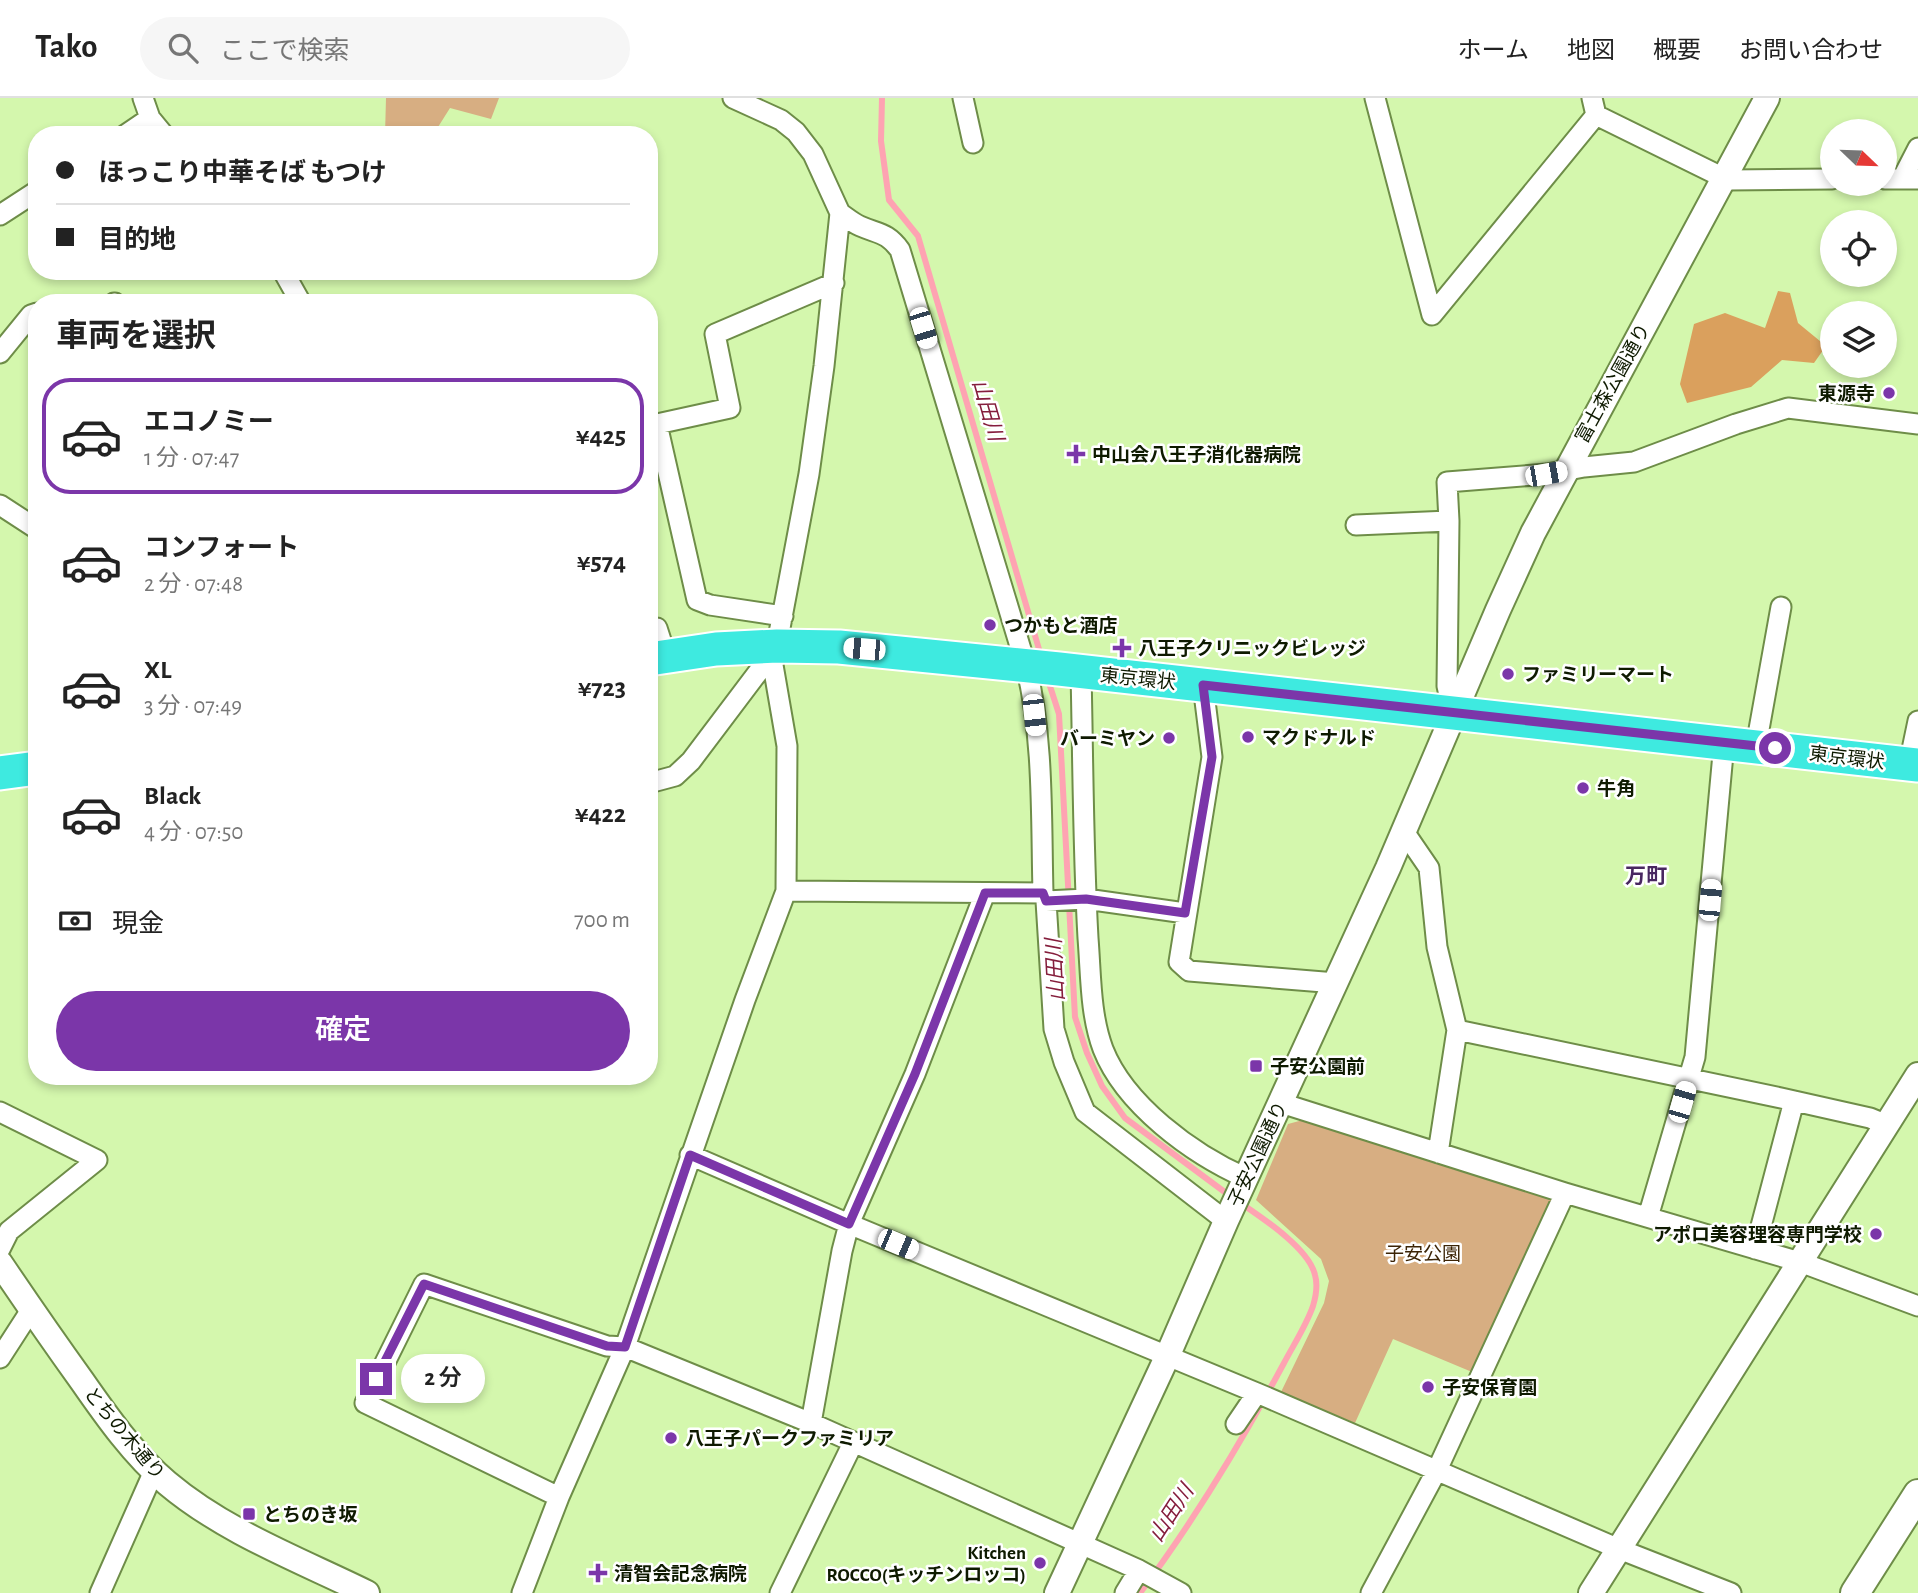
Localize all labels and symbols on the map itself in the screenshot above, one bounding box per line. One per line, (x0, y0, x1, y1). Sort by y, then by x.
north arrow (1820, 119, 1897, 196)
car (907, 305, 940, 351)
street label: 富士森公園通り (1571, 320, 1654, 447)
water label: 山田川 (969, 377, 1008, 445)
place label: 東源寺 (1818, 384, 1875, 404)
marker: 東源寺 (1881, 385, 1897, 401)
marker: 中山会八王子消化器病院 (1066, 444, 1086, 464)
place label: 中山会八王子消化器病院 (1092, 445, 1301, 465)
car (1524, 460, 1569, 488)
place label: つかもと酒店 (1004, 616, 1118, 636)
marker: つかもと酒店 (982, 617, 998, 633)
car (843, 637, 886, 661)
marker: 八王子クリニックビレッジ (1112, 638, 1132, 658)
place label: 八王子クリニックビレッジ (1138, 638, 1366, 659)
street label: 東京環状 (1099, 665, 1177, 693)
marker: ファミリーマート (1500, 666, 1516, 682)
place label: ファミリーマート (1522, 666, 1674, 685)
car (1022, 693, 1047, 737)
place label: バーミヤン (1060, 728, 1155, 749)
place label: マクドナルド (1262, 728, 1376, 748)
marker: マクドナルド (1240, 729, 1256, 745)
marker: バーミヤン (1161, 730, 1177, 746)
route start (1759, 732, 1791, 764)
street label: 東京環状 (1808, 743, 1886, 773)
place label: 牛角 (1597, 778, 1635, 799)
marker: 牛角 (1575, 780, 1591, 796)
district label: 万町 (1625, 866, 1667, 887)
car (1698, 878, 1723, 922)
water label: 山田川 (1042, 936, 1068, 1002)
place label: 子安公園前 (1270, 1057, 1365, 1077)
marker: 子安公園前 (1248, 1058, 1264, 1074)
car (1667, 1079, 1698, 1125)
street label: 子安公園通り (1225, 1099, 1291, 1210)
place label: アポロ美容理容専門学校 (1653, 1224, 1862, 1245)
car (875, 1226, 922, 1262)
marker: アポロ美容理容専門学校 (1868, 1226, 1884, 1242)
park label: 子安公園 (1385, 1244, 1461, 1264)
callout: 2 分 (400, 1354, 485, 1404)
route end (360, 1363, 392, 1395)
place label: 子安保育園 (1442, 1378, 1537, 1398)
marker: 子安保育園 (1420, 1379, 1436, 1395)
street label: とちの木通り (80, 1384, 169, 1484)
place label: 八王子パークファミリア (685, 1429, 894, 1449)
marker: 八王子パークファミリア (663, 1430, 679, 1446)
water label: 山田川 (1145, 1479, 1198, 1545)
place label: とちのき坂 (263, 1505, 357, 1525)
marker: とちのき坂 (241, 1506, 257, 1522)
place label: Kitchen ROCCO(キッチンロッコ) (827, 1544, 1026, 1585)
marker: Kitchen ROCCO(キッチンロッコ) (1032, 1555, 1048, 1571)
marker: 清智会記念病院 (588, 1563, 608, 1583)
place label: 清智会記念病院 (614, 1563, 747, 1584)

